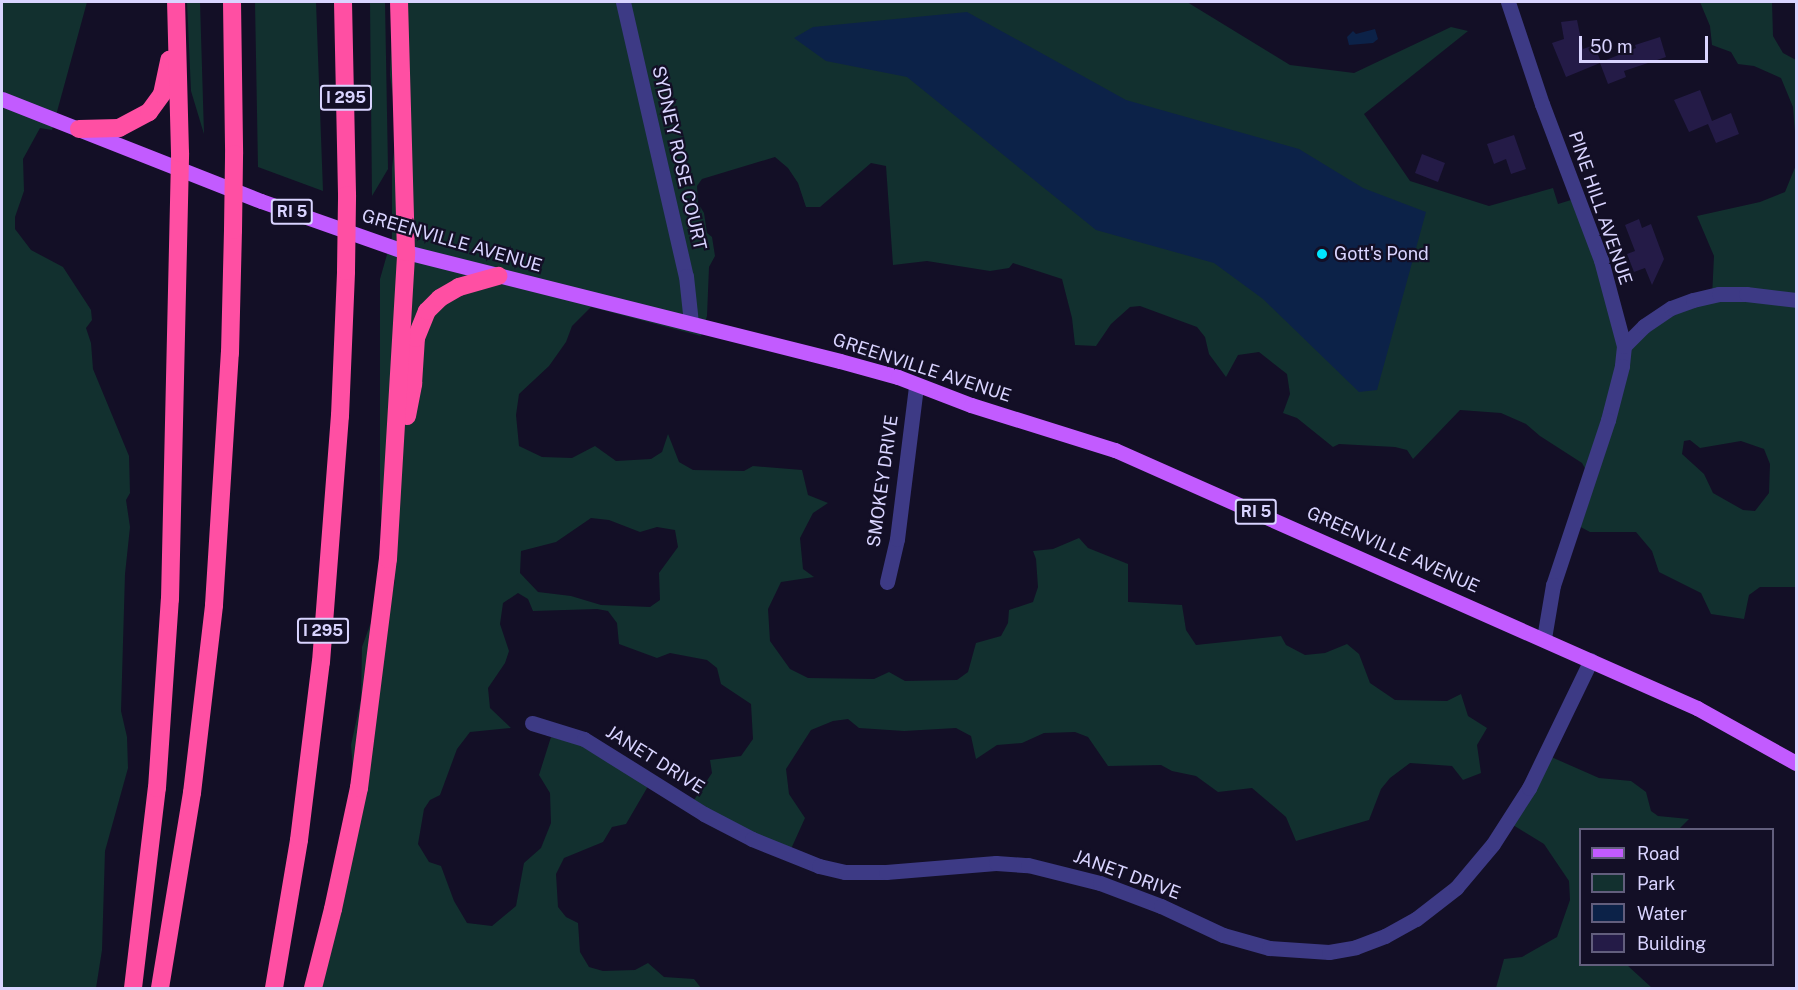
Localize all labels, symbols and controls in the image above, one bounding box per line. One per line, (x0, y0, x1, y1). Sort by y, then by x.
scale bar (1582, 24, 1711, 62)
text: 50 m (1590, 36, 1633, 57)
street label: SYDNEY ROSE COURT (647, 64, 711, 252)
road number: I 295 (319, 85, 373, 111)
street label: PINE HILL AVENUE (1564, 128, 1636, 288)
road number: RI 5 (270, 199, 314, 225)
street label: GREENVILLE AVENUE (359, 205, 545, 277)
place label: Gott's Pond (1334, 243, 1429, 265)
marker: Gott's Pond (1315, 247, 1329, 261)
street label: GREENVILLE AVENUE (830, 329, 1014, 407)
street label: SMOKEY DRIVE (863, 414, 903, 548)
road number: RI 5 (1234, 499, 1278, 525)
street label: GREENVILLE AVENUE (1303, 502, 1483, 598)
road number: I 295 (296, 618, 350, 644)
street label: JANET DRIVE (602, 721, 708, 799)
legend (1579, 828, 1774, 966)
text: Road (1637, 843, 1680, 864)
street label: JANET DRIVE (1071, 846, 1183, 904)
text: Park (1637, 873, 1675, 894)
text: Water (1637, 903, 1687, 924)
text: Building (1637, 933, 1706, 954)

